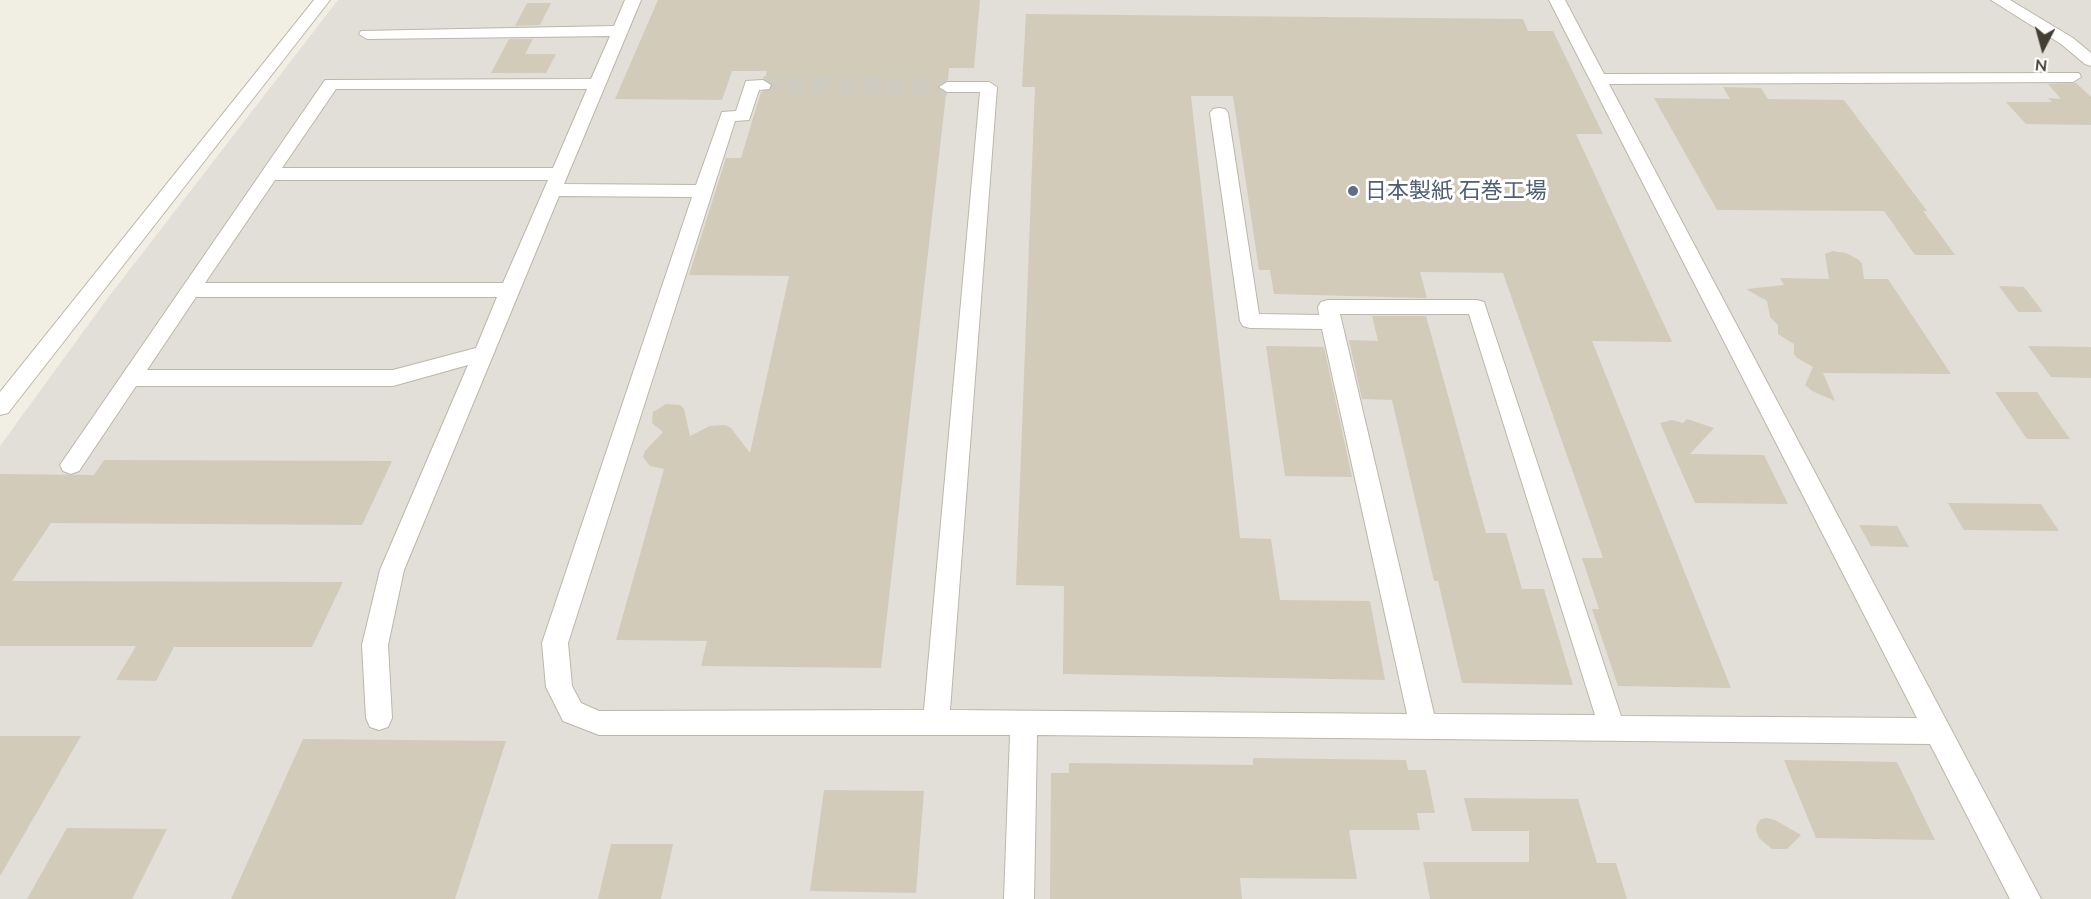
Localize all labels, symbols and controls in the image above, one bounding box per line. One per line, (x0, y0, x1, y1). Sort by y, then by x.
north arrow (2013, 18, 2073, 78)
text: N (2034, 55, 2048, 76)
place label: 日本製紙 石巻工場 (1365, 178, 1547, 204)
marker: 日本製紙 石巻工場 (1346, 184, 1360, 198)

